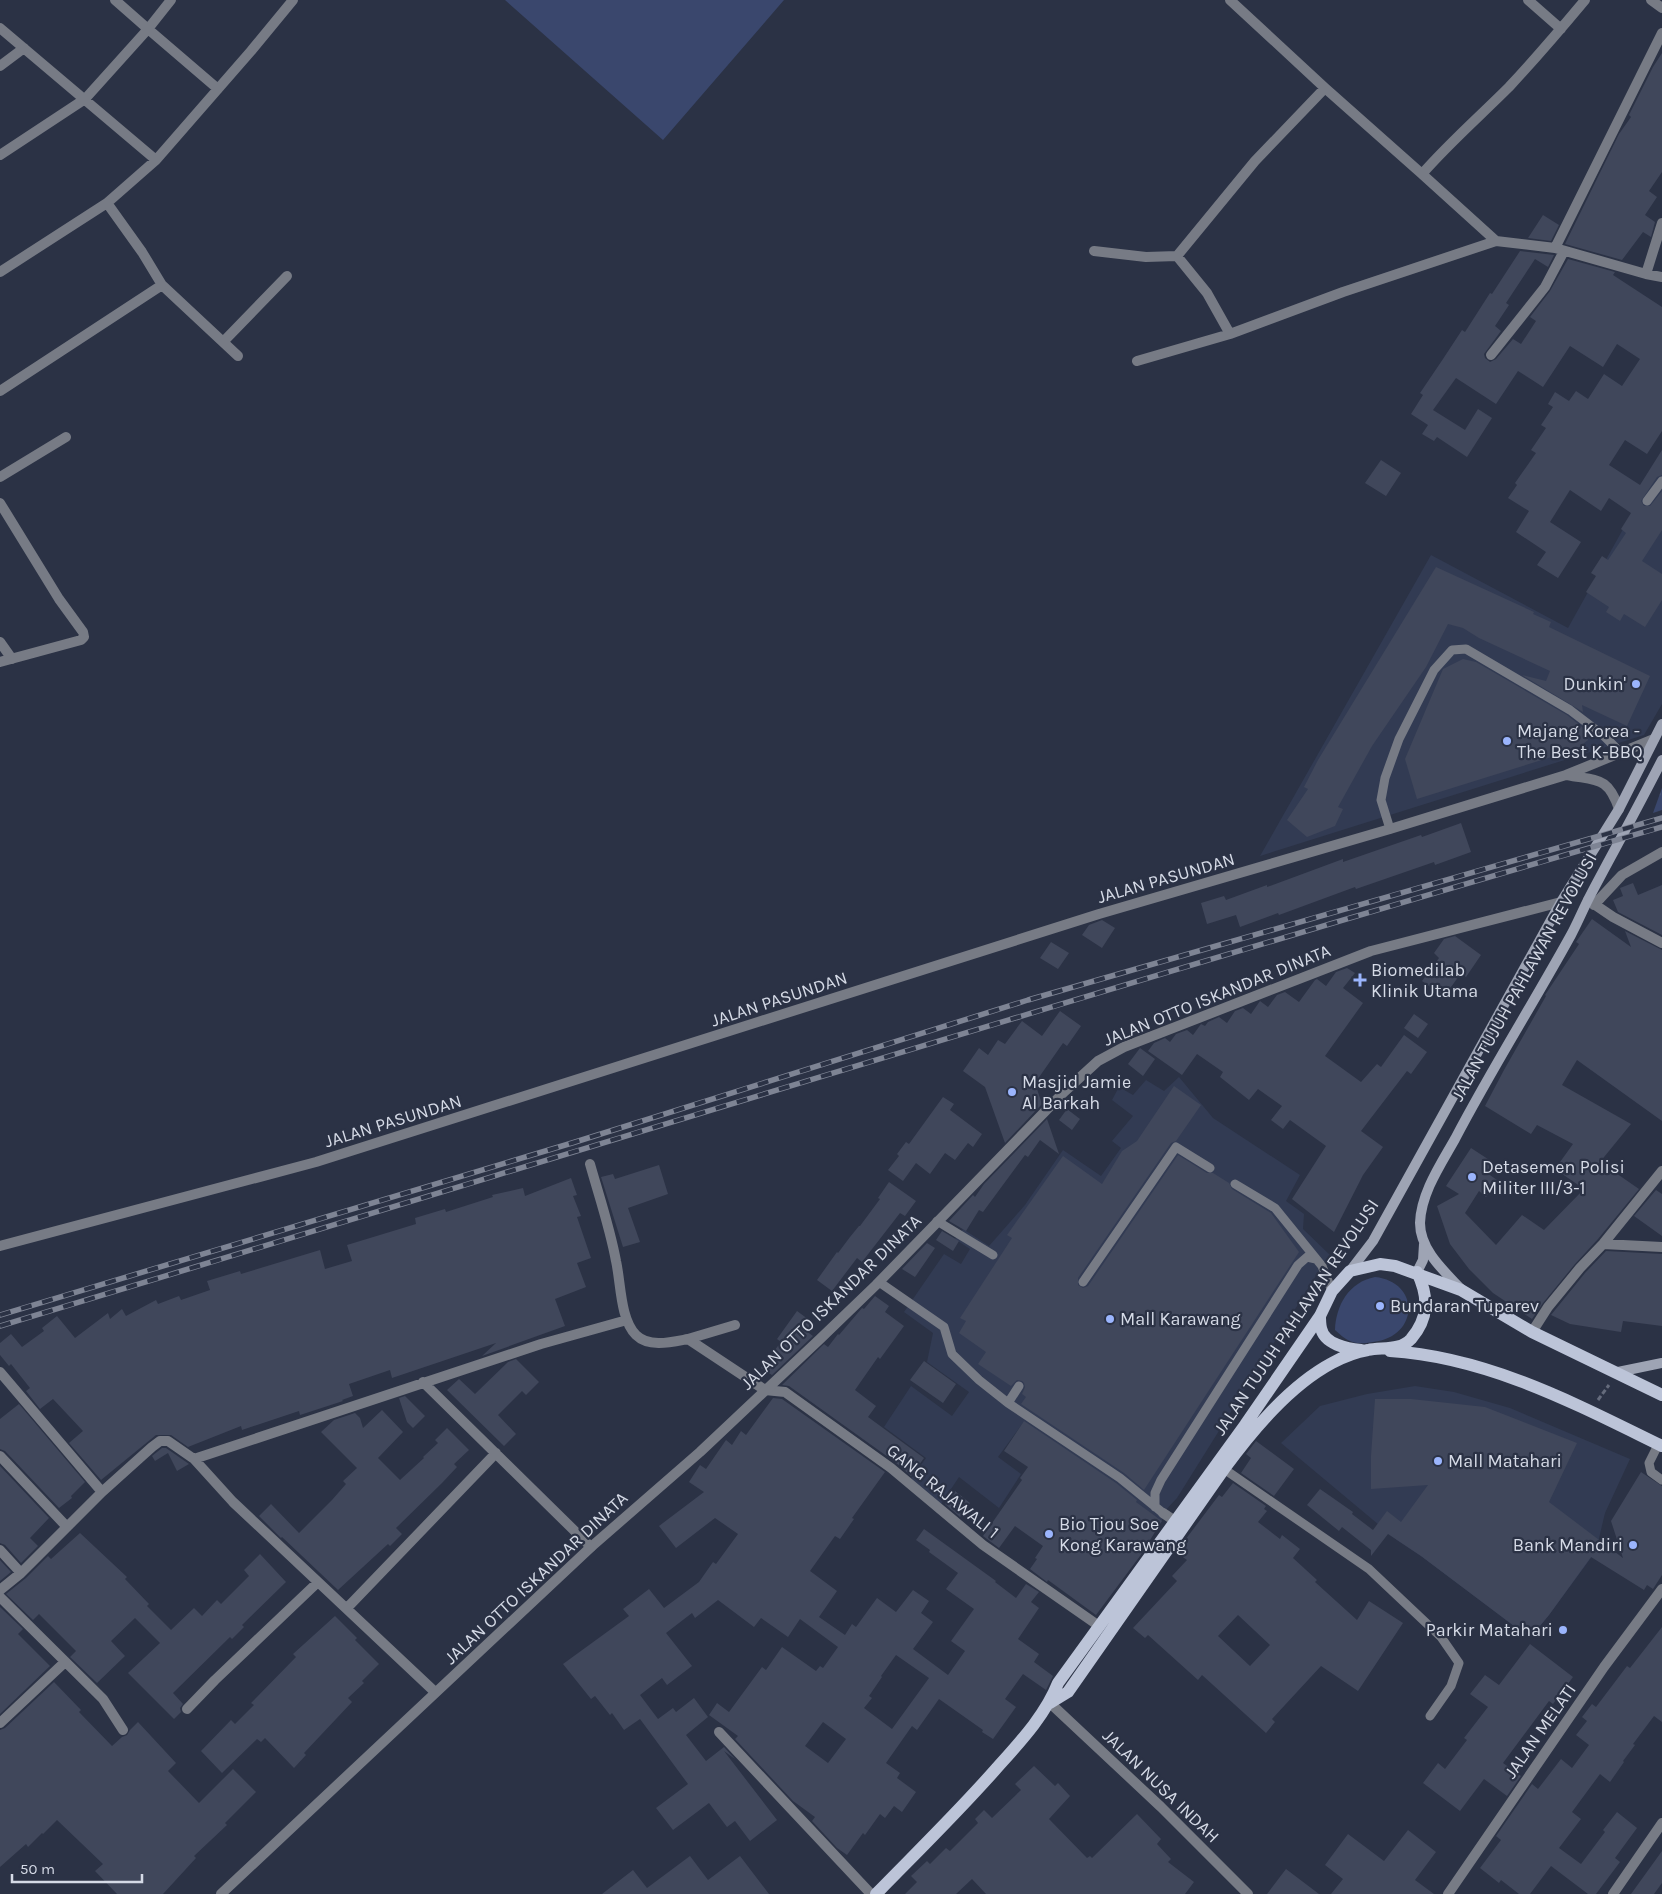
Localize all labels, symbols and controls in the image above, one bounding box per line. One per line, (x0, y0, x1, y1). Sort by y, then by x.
place label: Dunkin' (1564, 673, 1626, 695)
marker: Dunkin' (1630, 678, 1642, 690)
place label: Majang Korea - The Best K-BBQ (1517, 720, 1643, 763)
marker: Majang Korea - The Best K-BBQ (1501, 735, 1513, 747)
street label: JALAN PASUNDAN (1095, 848, 1237, 908)
street label: JALAN TUJUH PAHLAWAN REVOLUSI (1446, 849, 1602, 1105)
street label: JALAN OTTO ISKANDAR DINATA (1100, 939, 1334, 1051)
place label: Biomedilab Klinik Utama (1371, 959, 1478, 1002)
street label: JALAN PASUNDAN (708, 967, 850, 1031)
marker: Biomedilab Klinik Utama (1353, 973, 1367, 987)
place label: Masjid Jamie Al Barkah (1022, 1071, 1131, 1114)
marker: Masjid Jamie Al Barkah (1006, 1086, 1018, 1098)
street label: JALAN PASUNDAN (322, 1090, 464, 1152)
place label: Detasemen Polisi Militer III/3-1 (1482, 1156, 1625, 1199)
marker: Detasemen Polisi Militer III/3-1 (1466, 1171, 1478, 1183)
street label: JALAN TUJUH PAHLAWAN REVOLUSI (1209, 1195, 1383, 1439)
street label: JALAN OTTO ISKANDAR DINATA (736, 1210, 926, 1394)
place label: Bundaran Tuparev (1390, 1295, 1539, 1317)
marker: Bundaran Tuparev (1374, 1300, 1386, 1312)
place label: Mall Karawang (1120, 1308, 1241, 1330)
marker: Mall Karawang (1104, 1313, 1116, 1325)
street label: GANG RAJAWALI 1 (882, 1439, 1004, 1543)
place label: Mall Matahari (1448, 1450, 1562, 1472)
marker: Mall Matahari (1432, 1455, 1444, 1467)
street label: JALAN OTTO ISKANDAR DINATA (440, 1487, 632, 1669)
place label: Bio Tjou Soe Kong Karawang (1059, 1513, 1186, 1556)
marker: Bio Tjou Soe Kong Karawang (1043, 1528, 1055, 1540)
place label: Bank Mandiri (1513, 1534, 1623, 1556)
marker: Bank Mandiri (1627, 1539, 1639, 1551)
place label: Parkir Matahari (1426, 1619, 1553, 1641)
marker: Parkir Matahari (1557, 1624, 1569, 1636)
street label: JALAN MELATI (1499, 1679, 1581, 1783)
street label: JALAN NUSA INDAH (1098, 1725, 1224, 1847)
scale bar (12, 1852, 142, 1884)
text: 50 m (20, 1860, 55, 1878)

